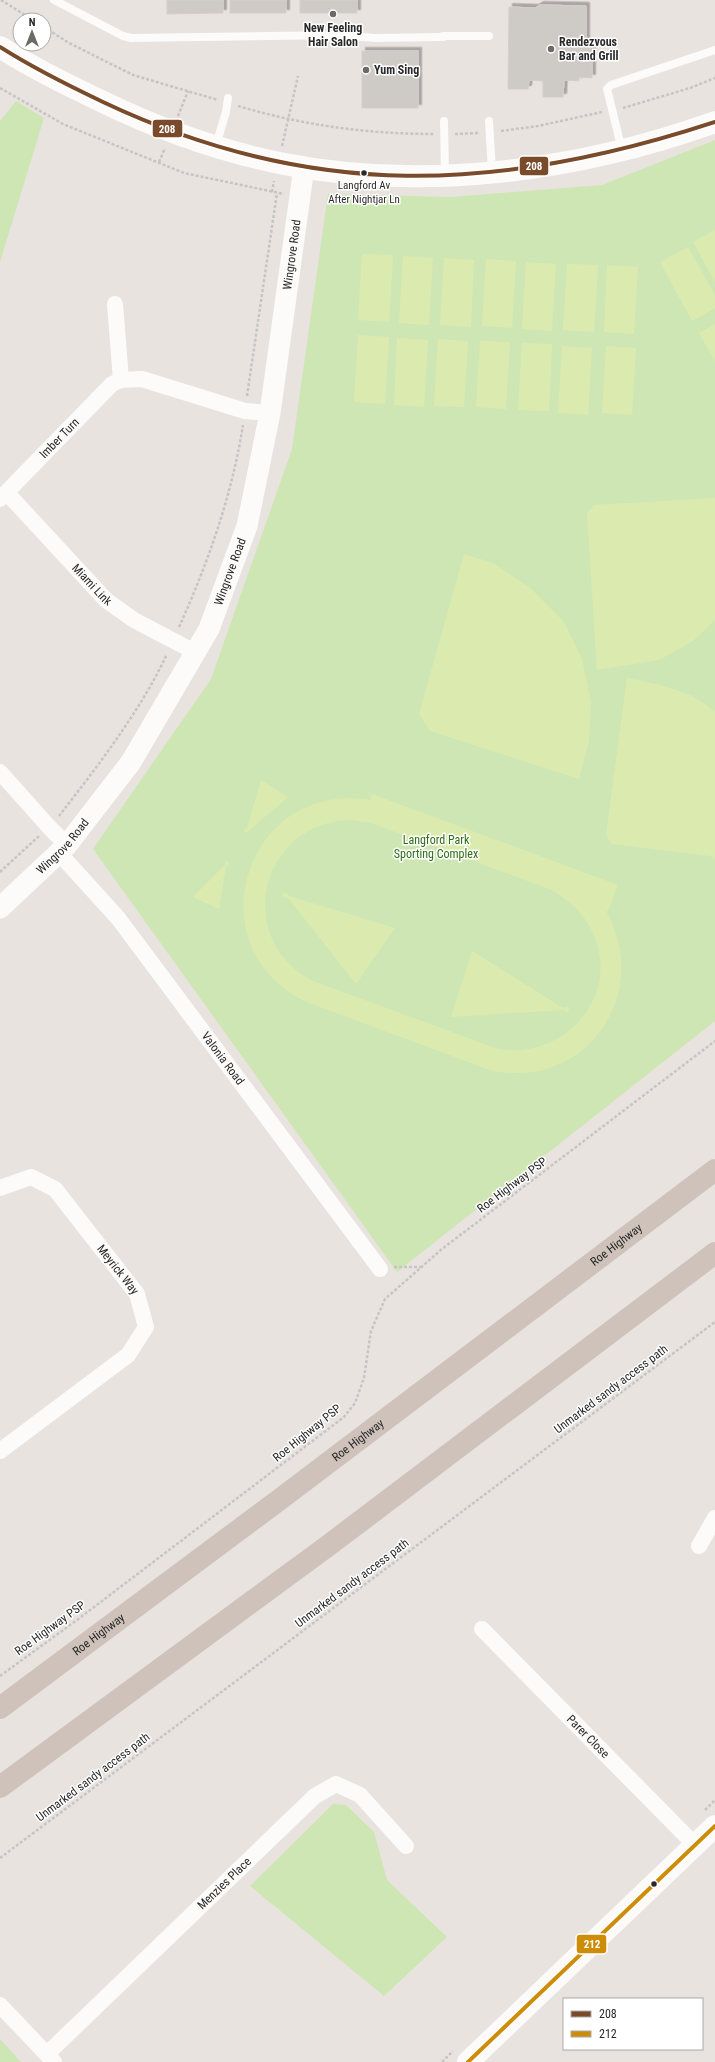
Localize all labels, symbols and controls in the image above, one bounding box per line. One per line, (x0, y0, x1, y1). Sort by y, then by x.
marker: New Feeling Hair Salon (328, 9, 338, 19)
north arrow (12, 12, 52, 52)
text: N (29, 16, 36, 29)
place label: New Feeling Hair Salon (304, 21, 362, 49)
place label: Rendezvous Bar and Grill (559, 35, 618, 63)
marker: Rendezvous Bar and Grill (546, 44, 556, 54)
place label: Yum Sing (374, 63, 419, 77)
marker: Yum Sing (361, 65, 371, 75)
line badge: 208 (152, 119, 183, 138)
text: 208 (159, 123, 176, 136)
line badge: 208 (519, 156, 549, 176)
text: 208 (526, 160, 543, 173)
marker: Langford Av After Nightjar Ln (359, 168, 369, 178)
place label: Langford Av After Nightjar Ln (328, 179, 400, 206)
street label: Wingrove Road (280, 219, 304, 291)
street label: Imber Turn (37, 415, 82, 461)
street label: Wingrove Road (211, 536, 249, 607)
street label: Miami Link (69, 561, 115, 609)
street label: Wingrove Road (34, 816, 92, 877)
park label: Langford Park Sporting Complex (394, 833, 478, 861)
street label: Valonia Road (199, 1029, 247, 1088)
street label: Roe Highway PSP (474, 1154, 550, 1216)
street label: Roe Highway (588, 1221, 645, 1269)
street label: Meyrick Way (94, 1242, 142, 1297)
street label: Unmarked sandy access path (551, 1342, 671, 1436)
street label: Roe Highway PSP (270, 1401, 344, 1465)
street label: Roe Highway (329, 1416, 387, 1464)
street label: Unmarked sandy access path (292, 1536, 412, 1630)
street label: Roe Highway PSP (12, 1598, 88, 1658)
street label: Roe Highway (70, 1611, 127, 1658)
street label: Parer Close (564, 1712, 612, 1761)
street label: Unmarked sandy access path (33, 1730, 153, 1824)
street label: Menzies Place (195, 1854, 254, 1912)
unlabelled marker (649, 1879, 659, 1889)
line badge: 212 (576, 1934, 607, 1954)
text: 212 (584, 1938, 601, 1951)
legend (563, 1998, 703, 2050)
text: 208 (599, 2007, 617, 2021)
text: 212 (599, 2027, 617, 2041)

